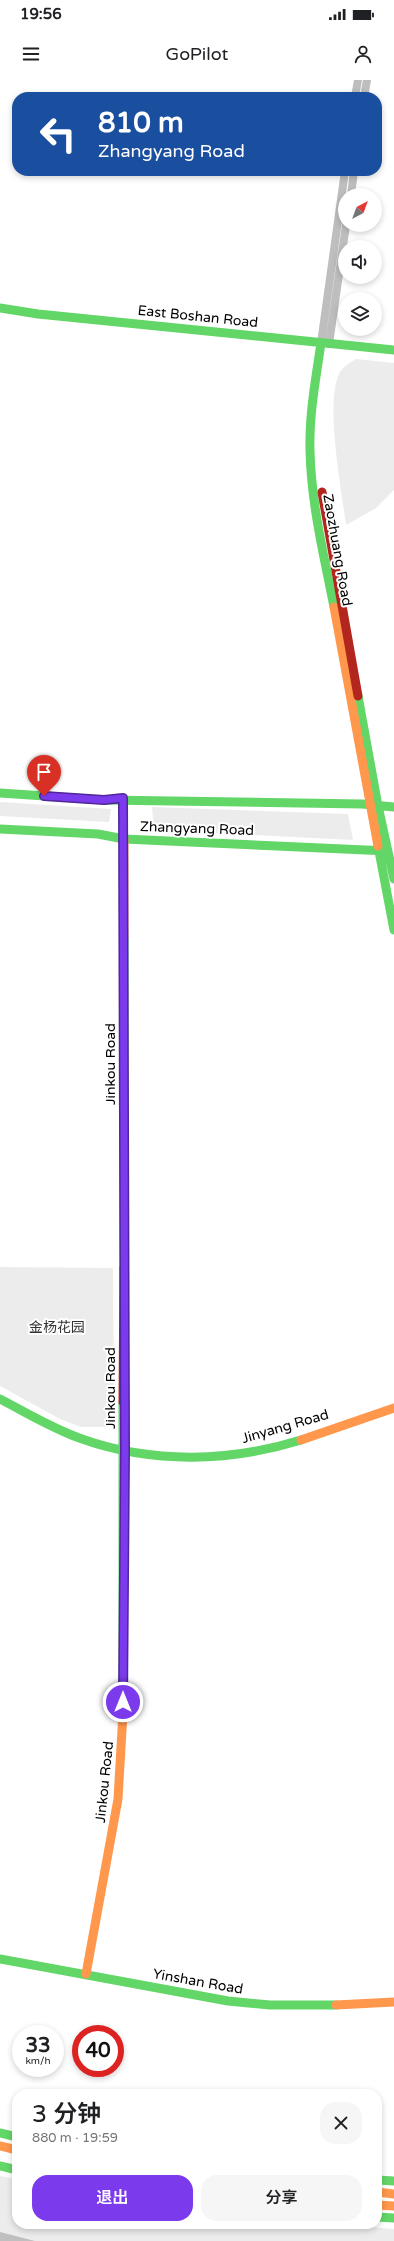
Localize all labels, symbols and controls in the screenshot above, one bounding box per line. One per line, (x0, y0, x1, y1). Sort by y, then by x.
text: 19:56 (20, 5, 62, 23)
icon: menu (20, 43, 42, 65)
text: GoPilot (166, 43, 228, 65)
icon: person (352, 43, 374, 65)
text: 810 m (98, 106, 184, 140)
icon: left (32, 108, 84, 160)
text: Zhangyang Road (98, 140, 245, 162)
north arrow (338, 188, 382, 232)
map controls (338, 188, 382, 336)
button: sound (338, 240, 382, 284)
button: layers (338, 292, 382, 336)
street label: East Boshan Road (137, 302, 259, 331)
street label: Zaozhuang Road (319, 493, 356, 607)
pin (27, 755, 61, 796)
icon: arrive (33, 761, 55, 783)
street label: Zhangyang Road (140, 818, 254, 839)
street label: Jinkou Road (102, 1023, 119, 1105)
park label: 金杨花园 (29, 1319, 85, 1336)
street label: Jinkou Road (102, 1347, 119, 1429)
street label: Jinyang Road (240, 1406, 331, 1447)
position arrow (102, 1681, 144, 1723)
street label: Jinkou Road (92, 1740, 117, 1824)
street label: Yinshan Road (151, 1965, 244, 1998)
speed limit sign: 40 (72, 2025, 124, 2077)
text: 33 (25, 2034, 51, 2058)
text: km/h (25, 2055, 51, 2067)
text: 3 分钟 (32, 2100, 101, 2129)
button: close (320, 2102, 362, 2144)
text: 880 m · 19:59 (32, 2130, 118, 2146)
button: 退出 (32, 2175, 193, 2221)
button: 分享 (201, 2175, 362, 2221)

